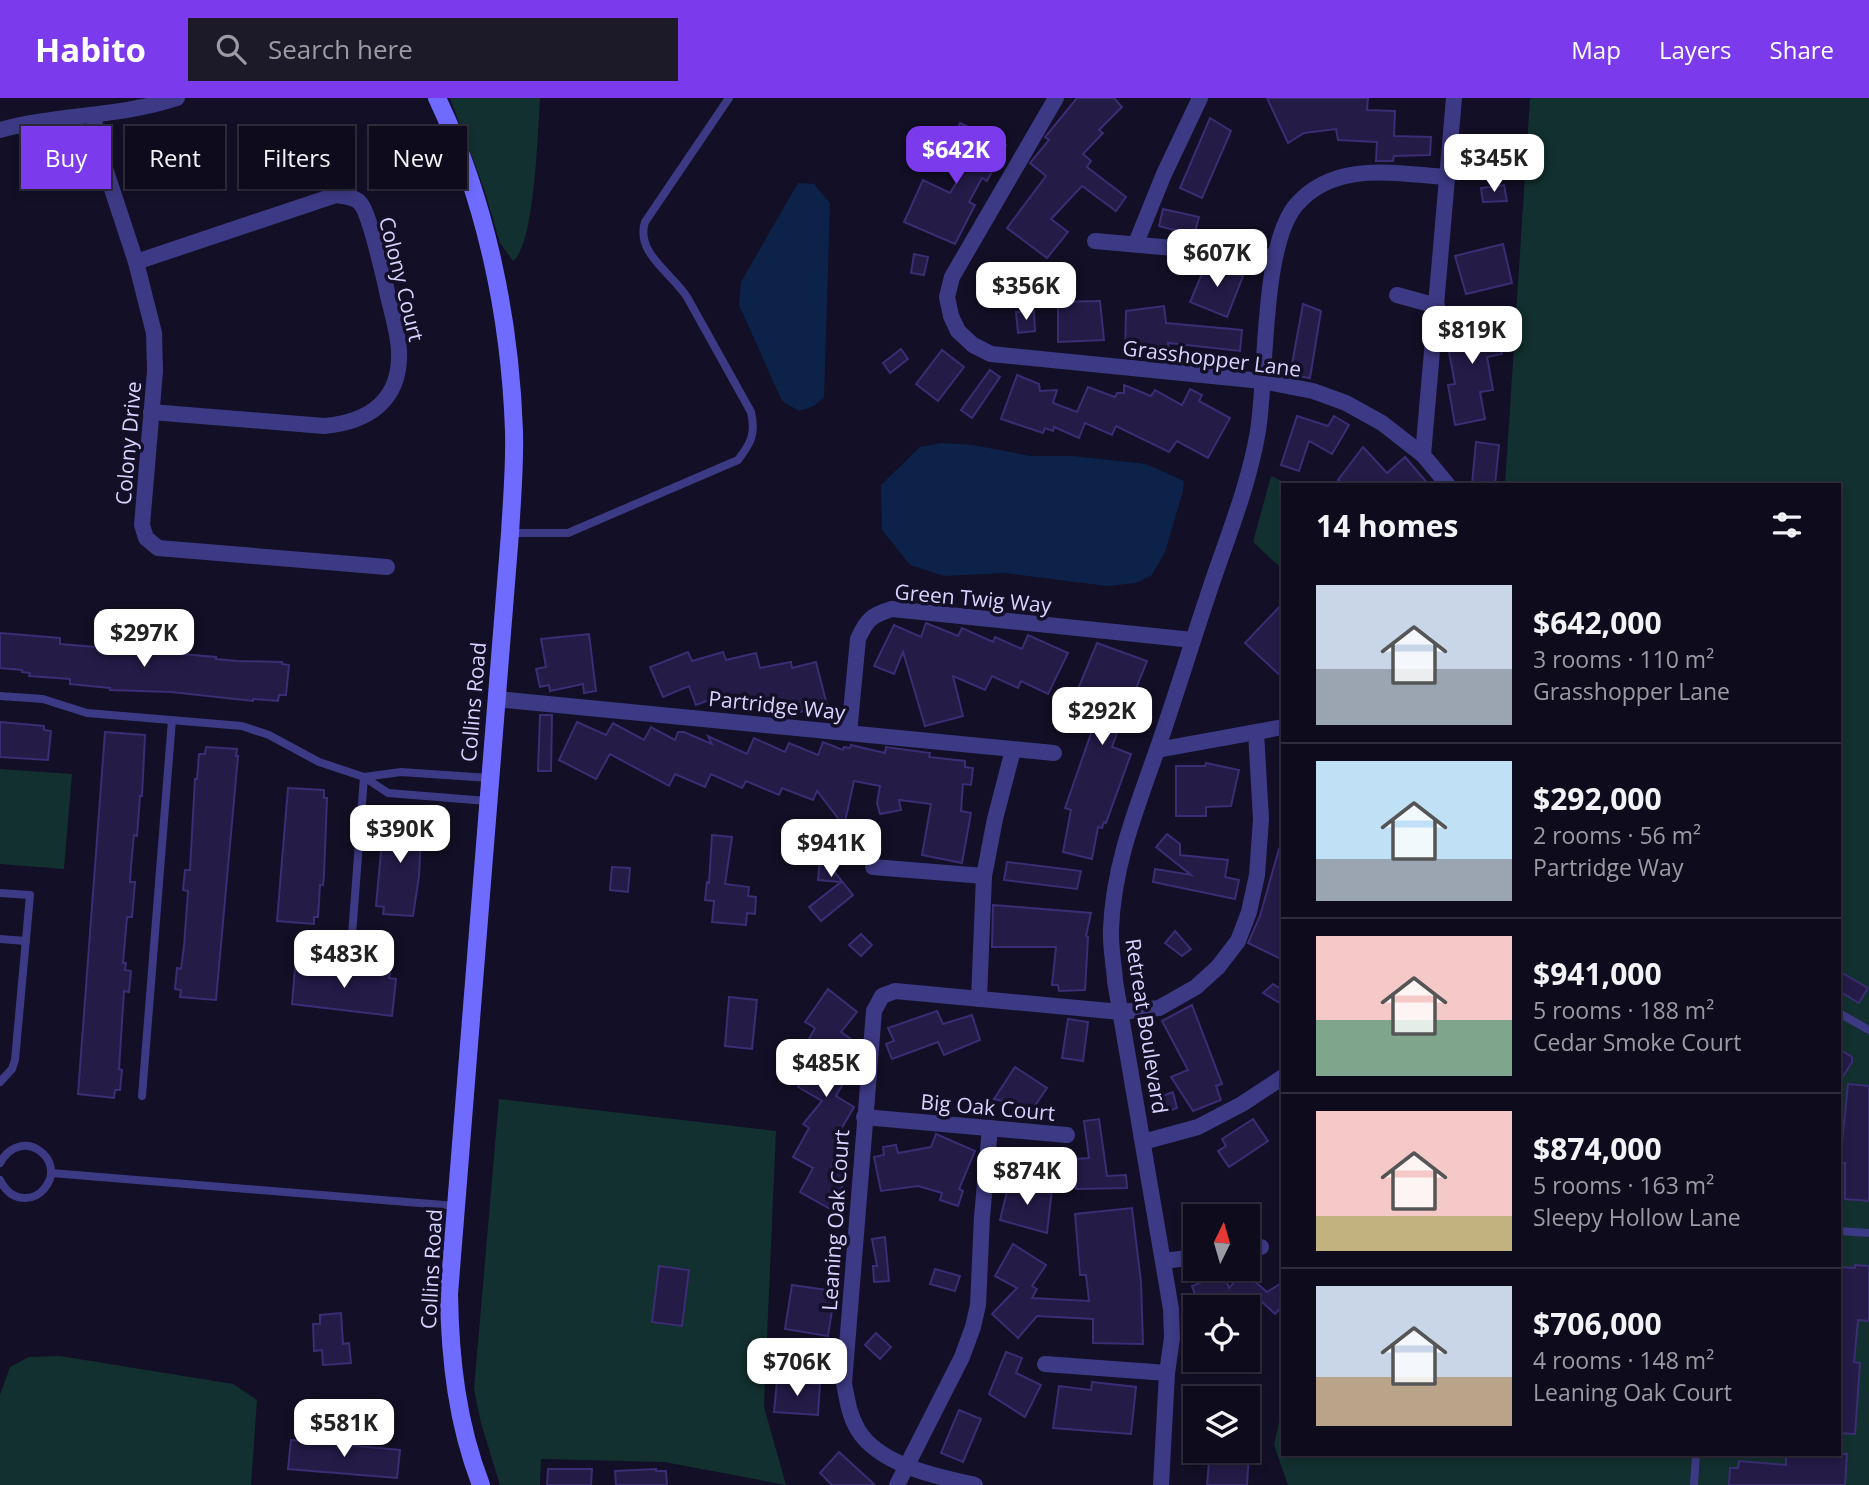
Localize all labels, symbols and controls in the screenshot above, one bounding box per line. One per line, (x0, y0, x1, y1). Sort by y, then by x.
search box (188, 18, 678, 81)
text: Habito (35, 27, 146, 72)
icon: search (212, 30, 250, 68)
text: Search here (268, 31, 413, 67)
text: Map (1571, 33, 1621, 66)
text: Layers (1659, 33, 1732, 66)
text: Share (1770, 33, 1834, 66)
chip: Buy (21, 126, 111, 189)
chip: Rent (125, 126, 225, 189)
chip: Filters (239, 126, 355, 189)
chip: New (369, 126, 467, 189)
pin: $642K (907, 126, 1005, 186)
text: $642K (922, 133, 990, 165)
pin: $345K (1445, 134, 1543, 194)
text: $345K (1460, 141, 1528, 173)
street label: Colony Court (373, 214, 431, 344)
pin: $607K (1168, 230, 1266, 289)
text: $607K (1183, 236, 1251, 268)
pin: $356K (977, 262, 1075, 322)
text: $356K (992, 269, 1060, 301)
pin: $819K (1423, 306, 1521, 366)
text: $819K (1438, 313, 1506, 345)
street label: Grasshopper Lane (1121, 333, 1303, 383)
street label: Colony Drive (109, 380, 147, 506)
text: 14 homes (1316, 505, 1459, 546)
icon: filters (1768, 506, 1806, 544)
street label: Green Twig Way (893, 577, 1053, 619)
text: $642,000 (1533, 602, 1662, 643)
pin: $297K (95, 610, 193, 669)
icon: home (1372, 613, 1456, 697)
text: $297K (110, 616, 178, 648)
street label: Collins Road (454, 641, 492, 763)
text: 3 rooms · 110 m² (1533, 643, 1714, 675)
text: Grasshopper Lane (1533, 675, 1730, 707)
street label: Partridge Way (707, 684, 847, 726)
pin: $292K (1053, 688, 1151, 747)
text: $292K (1068, 694, 1136, 726)
text: $292,000 (1533, 778, 1662, 819)
icon: home (1372, 789, 1456, 873)
pin: $390K (351, 806, 449, 865)
text: $390K (366, 812, 434, 844)
text: 2 rooms · 56 m² (1533, 819, 1701, 851)
pin: $941K (782, 820, 880, 879)
text: $941K (797, 826, 865, 858)
text: Partridge Way (1533, 851, 1683, 883)
pin: $483K (295, 930, 393, 990)
street label: Retreat Boulevard (1119, 936, 1175, 1116)
text: $483K (310, 937, 378, 969)
text: $941,000 (1533, 953, 1662, 994)
icon: home (1372, 964, 1456, 1048)
text: 5 rooms · 188 m² (1533, 994, 1714, 1026)
text: Cedar Smoke Court (1533, 1026, 1741, 1058)
pin: $485K (777, 1040, 875, 1099)
text: $485K (792, 1046, 860, 1078)
street label: Big Oak Court (920, 1087, 1056, 1127)
street label: Leaning Oak Court (815, 1128, 855, 1312)
text: $874,000 (1533, 1128, 1662, 1169)
icon: home (1372, 1139, 1456, 1223)
pin: $874K (978, 1148, 1076, 1207)
text: $874K (993, 1154, 1061, 1186)
text: 5 rooms · 163 m² (1533, 1169, 1714, 1201)
text: Sleepy Hollow Lane (1533, 1201, 1741, 1233)
north arrow (1183, 1204, 1260, 1281)
map controls (1183, 1204, 1260, 1463)
street label: Collins Road (414, 1208, 448, 1330)
button: locate (1183, 1295, 1260, 1372)
text: $706,000 (1533, 1303, 1662, 1344)
icon: home (1372, 1314, 1456, 1398)
pin: $706K (748, 1338, 846, 1398)
text: 4 rooms · 148 m² (1533, 1344, 1714, 1376)
text: $706K (763, 1345, 831, 1377)
text: Leaning Oak Court (1533, 1376, 1732, 1408)
button: layers (1183, 1386, 1260, 1463)
pin: $581K (295, 1400, 393, 1459)
text: $581K (310, 1406, 378, 1438)

